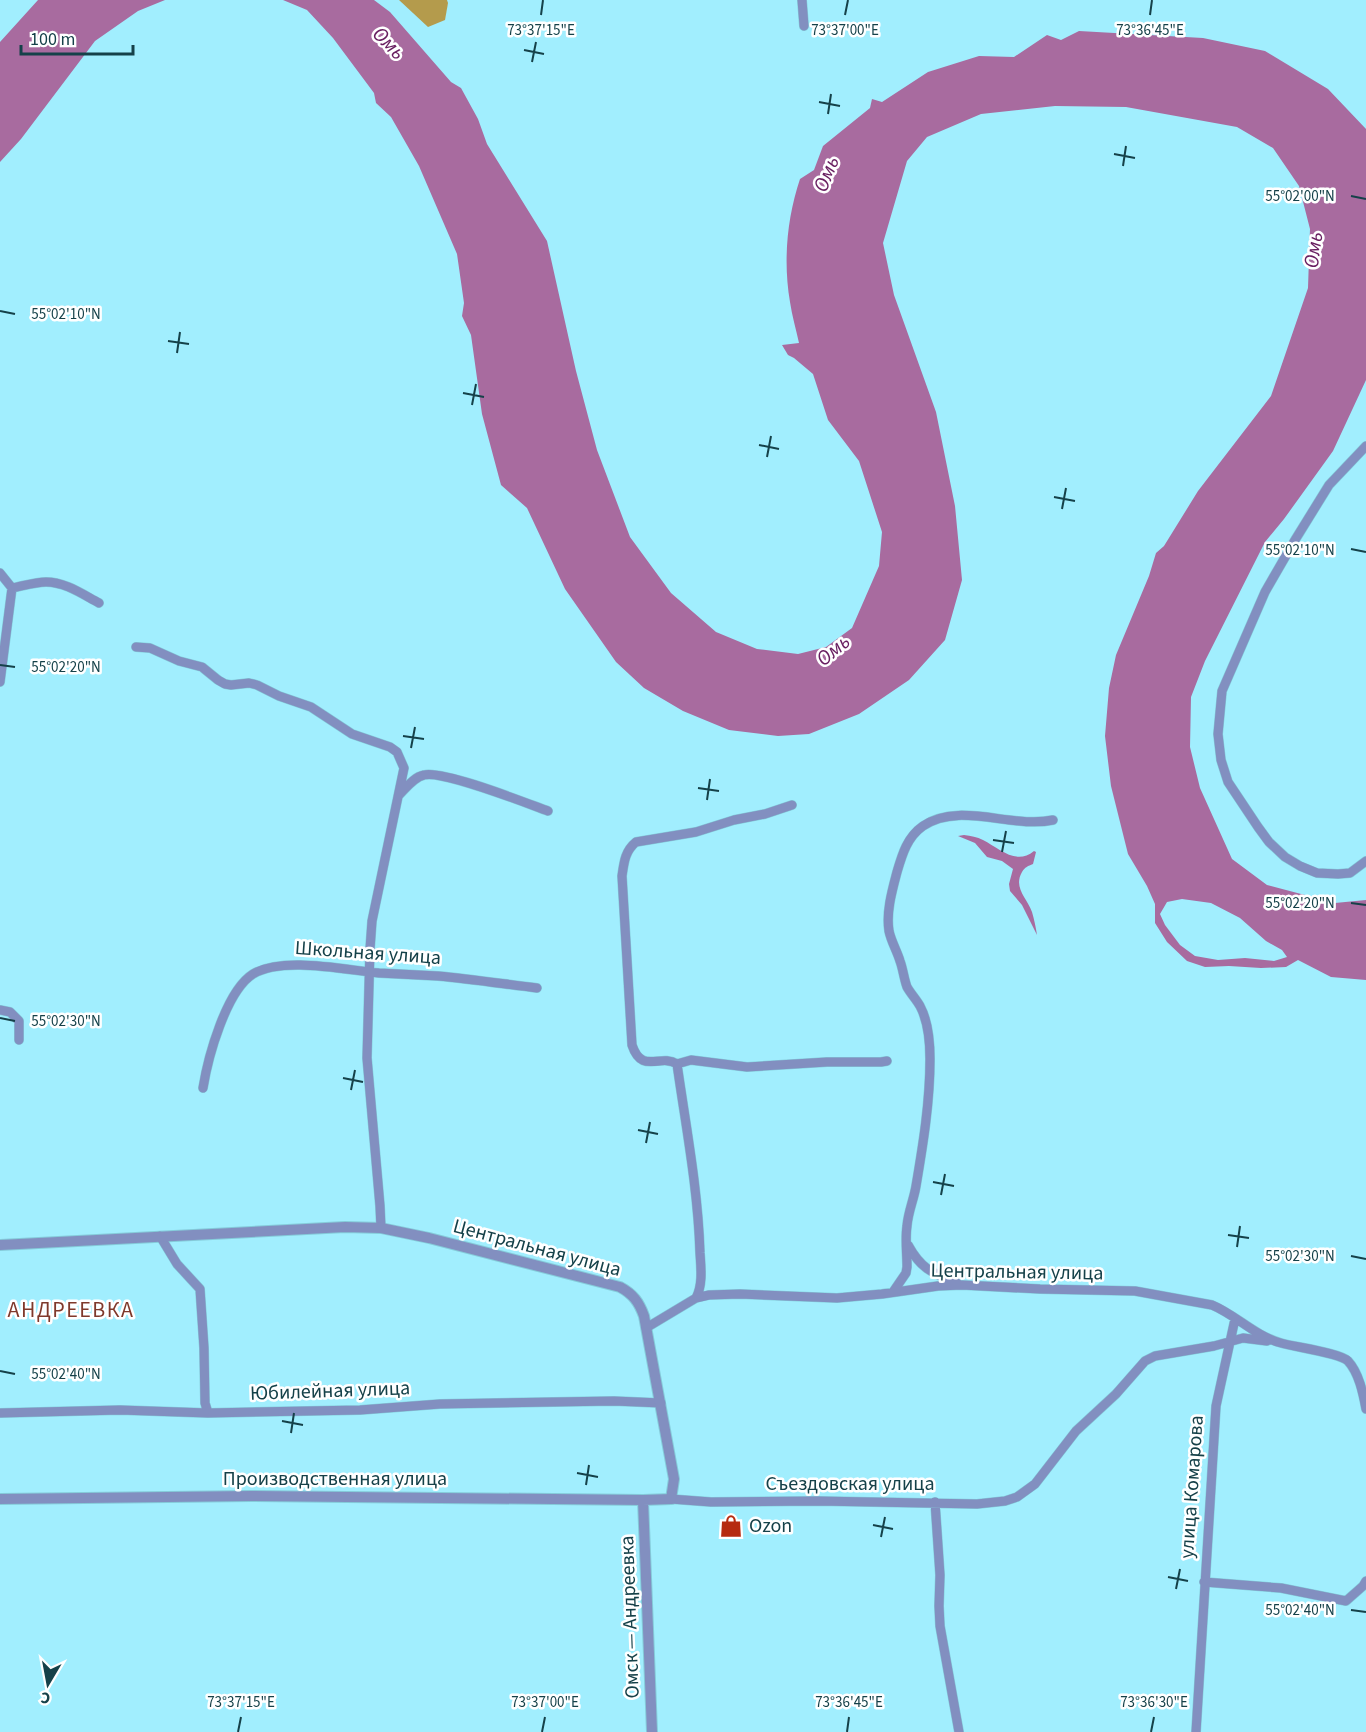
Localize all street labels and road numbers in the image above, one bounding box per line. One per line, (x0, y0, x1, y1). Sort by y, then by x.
street label: Школьная улица (294, 934, 442, 972)
street label: Центральная улица (450, 1212, 624, 1284)
street label: Центральная улица (930, 1256, 1104, 1288)
street label: Юбилейная улица (249, 1374, 411, 1408)
street label: улица Комарова (1173, 1414, 1211, 1560)
street label: Производственная улица (223, 1465, 447, 1493)
street label: Съездовская улица (765, 1470, 935, 1498)
street label: Омск — Андреевка (613, 1535, 647, 1699)

